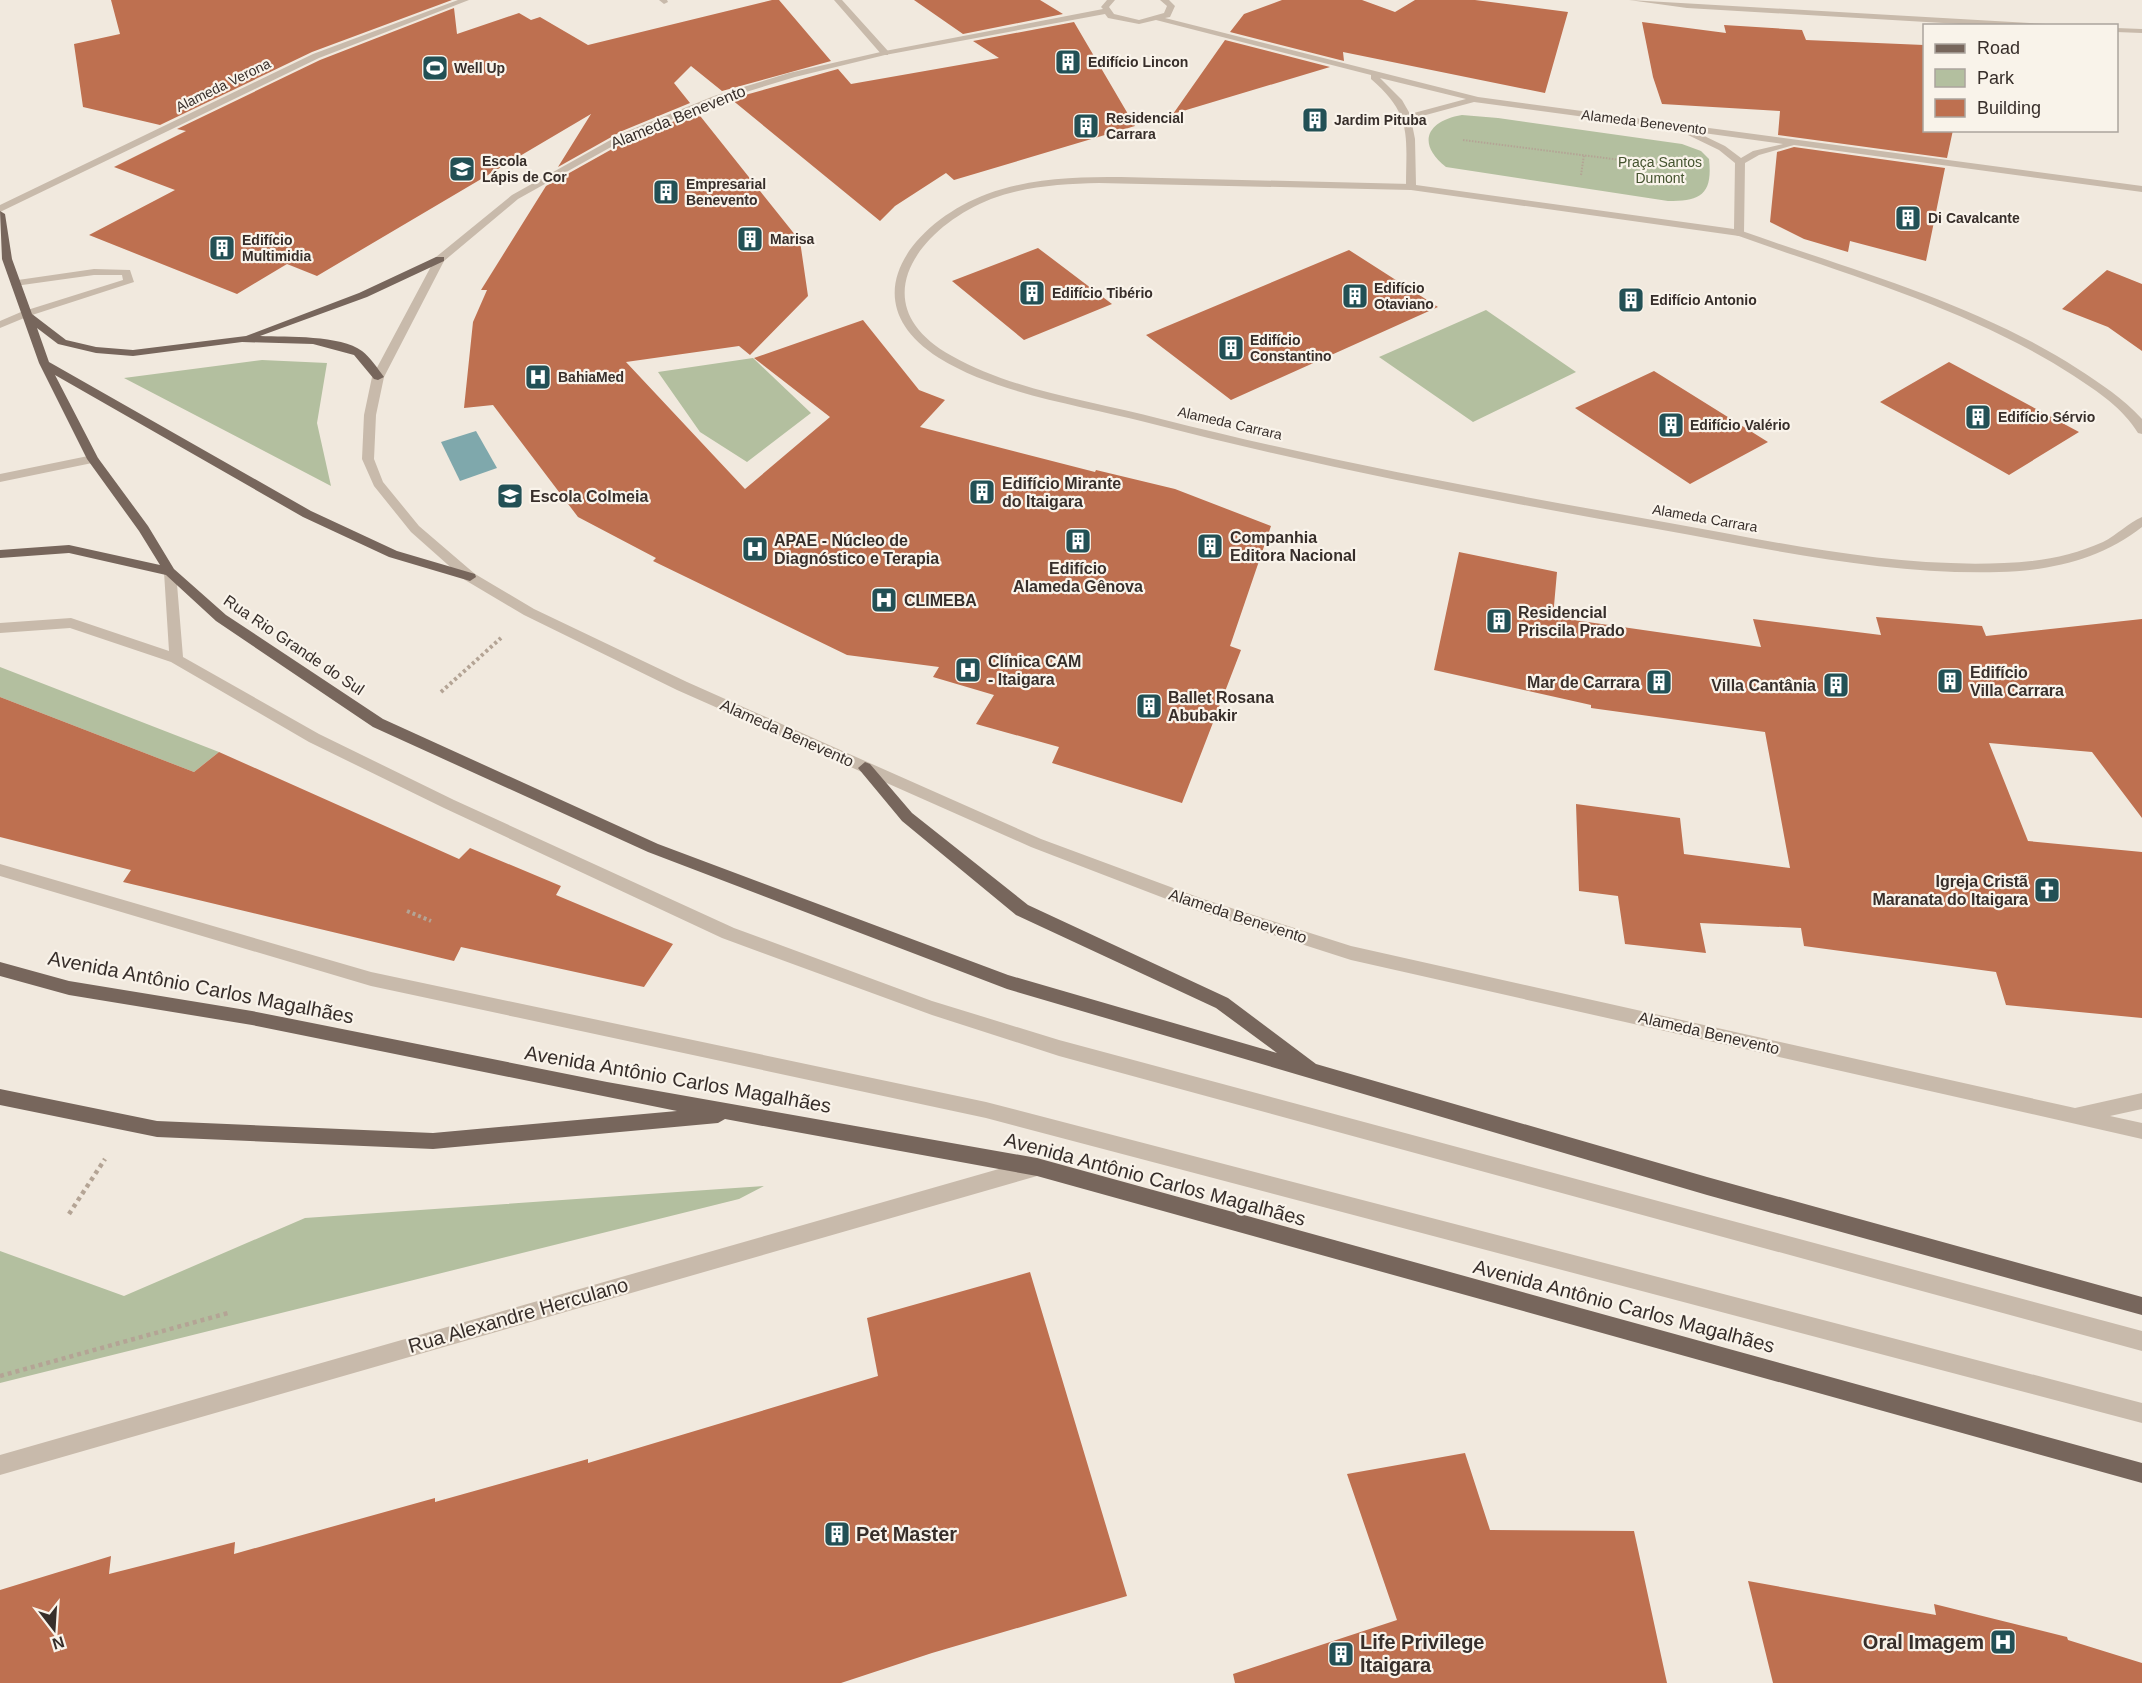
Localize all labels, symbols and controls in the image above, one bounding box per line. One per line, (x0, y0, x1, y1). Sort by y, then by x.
legend (1923, 24, 2118, 132)
text: Road (1977, 38, 2020, 58)
building icon: Edifício Lincon (1053, 47, 1083, 77)
sports icon: Well Up (420, 53, 450, 83)
place label: Edifício Lincon (1088, 54, 1188, 70)
street label: Alameda Verona (173, 55, 273, 115)
place label: Well Up (454, 60, 505, 76)
text: Park (1977, 68, 2015, 88)
street label: Alameda Benevento (608, 82, 748, 152)
text: Building (1977, 98, 2041, 118)
building icon: Jardim Pituba (1300, 105, 1330, 135)
street label: Alameda Benevento (1580, 106, 1708, 138)
place label: Residencial Carrara (1106, 110, 1184, 142)
building icon: Residencial Carrara (1071, 111, 1101, 141)
place label: Jardim Pituba (1334, 112, 1427, 128)
place label: Escola Lápis de Cor (482, 153, 567, 185)
school or university icon: Escola Lápis de Cor (447, 154, 477, 184)
park label: Praça Santos Dumont (1618, 154, 1702, 186)
place label: Empresarial Benevento (686, 176, 766, 208)
building icon: Empresarial Benevento (651, 177, 681, 207)
building icon: Di Cavalcante (1893, 203, 1923, 233)
place label: Di Cavalcante (1928, 210, 2020, 226)
building icon: Marisa (735, 224, 765, 254)
place label: Marisa (770, 231, 815, 247)
place label: Edifício Multimidia (242, 232, 311, 264)
building icon: Edifício Multimidia (207, 233, 237, 263)
building icon: Edifício Tibério (1017, 278, 1047, 308)
place label: Edifício Otaviano (1374, 280, 1434, 312)
building icon: Edifício Otaviano (1340, 281, 1370, 311)
place label: Edifício Tibério (1052, 285, 1153, 301)
building icon: Edifício Antonio (1616, 285, 1646, 315)
place label: Edifício Antonio (1650, 292, 1757, 308)
place label: Edifício Constantino (1250, 332, 1332, 364)
building icon: Edifício Constantino (1216, 333, 1246, 363)
hospital icon: BahiaMed (523, 362, 553, 392)
place label: BahiaMed (558, 369, 624, 385)
building icon: Edifício Sérvio (1963, 402, 1993, 432)
street label: Alameda Carrara (1176, 403, 1284, 443)
place label: Edifício Sérvio (1998, 409, 2095, 425)
building icon: Edifício Valério (1656, 410, 1686, 440)
place label: Edifício Valério (1690, 417, 1790, 433)
place label: Edifício Mirante do Itaigara (1002, 475, 1121, 510)
building icon: Edifício Mirante do Itaigara (967, 477, 997, 507)
school or university icon: Escola Colmeia (495, 481, 525, 511)
place label: Escola Colmeia (530, 488, 648, 505)
street label: Alameda Carrara (1651, 501, 1759, 535)
building icon: Edifício Alameda Gênova (1063, 526, 1093, 556)
place label: Companhia Editora Nacional (1230, 529, 1356, 564)
building icon: Companhia Editora Nacional (1195, 531, 1225, 561)
place label: APAE - Núcleo de Diagnóstico e Terapia (774, 532, 939, 567)
hospital icon: APAE - Núcleo de Diagnóstico e Terapia (740, 534, 770, 564)
place label: Edifício Alameda Gênova (1013, 560, 1143, 595)
hospital icon: CLIMEBA (869, 585, 899, 615)
street label: Rua Rio Grande do Sul (221, 592, 367, 698)
place label: CLIMEBA (904, 592, 977, 609)
place label: Residencial Priscila Prado (1518, 604, 1625, 639)
building icon: Residencial Priscila Prado (1484, 606, 1514, 636)
place label: Clínica CAM - Itaigara (988, 653, 1081, 688)
hospital icon: Clínica CAM - Itaigara (953, 655, 983, 685)
place label: Edifício Villa Carrara (1970, 664, 2064, 699)
building icon: Edifício Villa Carrara (1935, 666, 1965, 696)
building icon: Mar de Carrara (1644, 667, 1674, 697)
building icon: Villa Cantânia (1821, 670, 1851, 700)
place label: Mar de Carrara (1527, 674, 1640, 691)
place label: Villa Cantânia (1711, 677, 1816, 694)
place label: Ballet Rosana Abubakir (1168, 689, 1274, 724)
building icon: Ballet Rosana Abubakir (1134, 691, 1164, 721)
street label: Alameda Benevento (718, 696, 856, 770)
place label: Igreja Cristã Maranata do Itaigara (1872, 873, 2028, 908)
church icon: Igreja Cristã Maranata do Itaigara (2032, 875, 2062, 905)
street label: Alameda Benevento (1167, 886, 1309, 946)
street label: Avenida Antônio Carlos Magalhães (46, 947, 356, 1027)
street label: Alameda Benevento (1637, 1009, 1781, 1058)
street label: Avenida Antônio Carlos Magalhães (523, 1041, 833, 1117)
street label: Avenida Antônio Carlos Magalhães (1002, 1128, 1308, 1230)
street label: Avenida Antônio Carlos Magalhães (1471, 1255, 1777, 1357)
street label: Rua Alexandre Herculano (405, 1273, 631, 1357)
building icon: Pet Master (822, 1519, 852, 1549)
place label: Pet Master (856, 1523, 957, 1545)
north arrow (24, 1599, 84, 1659)
hospital icon: Oral Imagem (1988, 1627, 2018, 1657)
place label: Life Privilege Itaigara (1360, 1631, 1485, 1676)
place label: Oral Imagem (1863, 1631, 1984, 1653)
text: N (50, 1633, 66, 1653)
building icon: Life Privilege Itaigara (1326, 1639, 1356, 1669)

